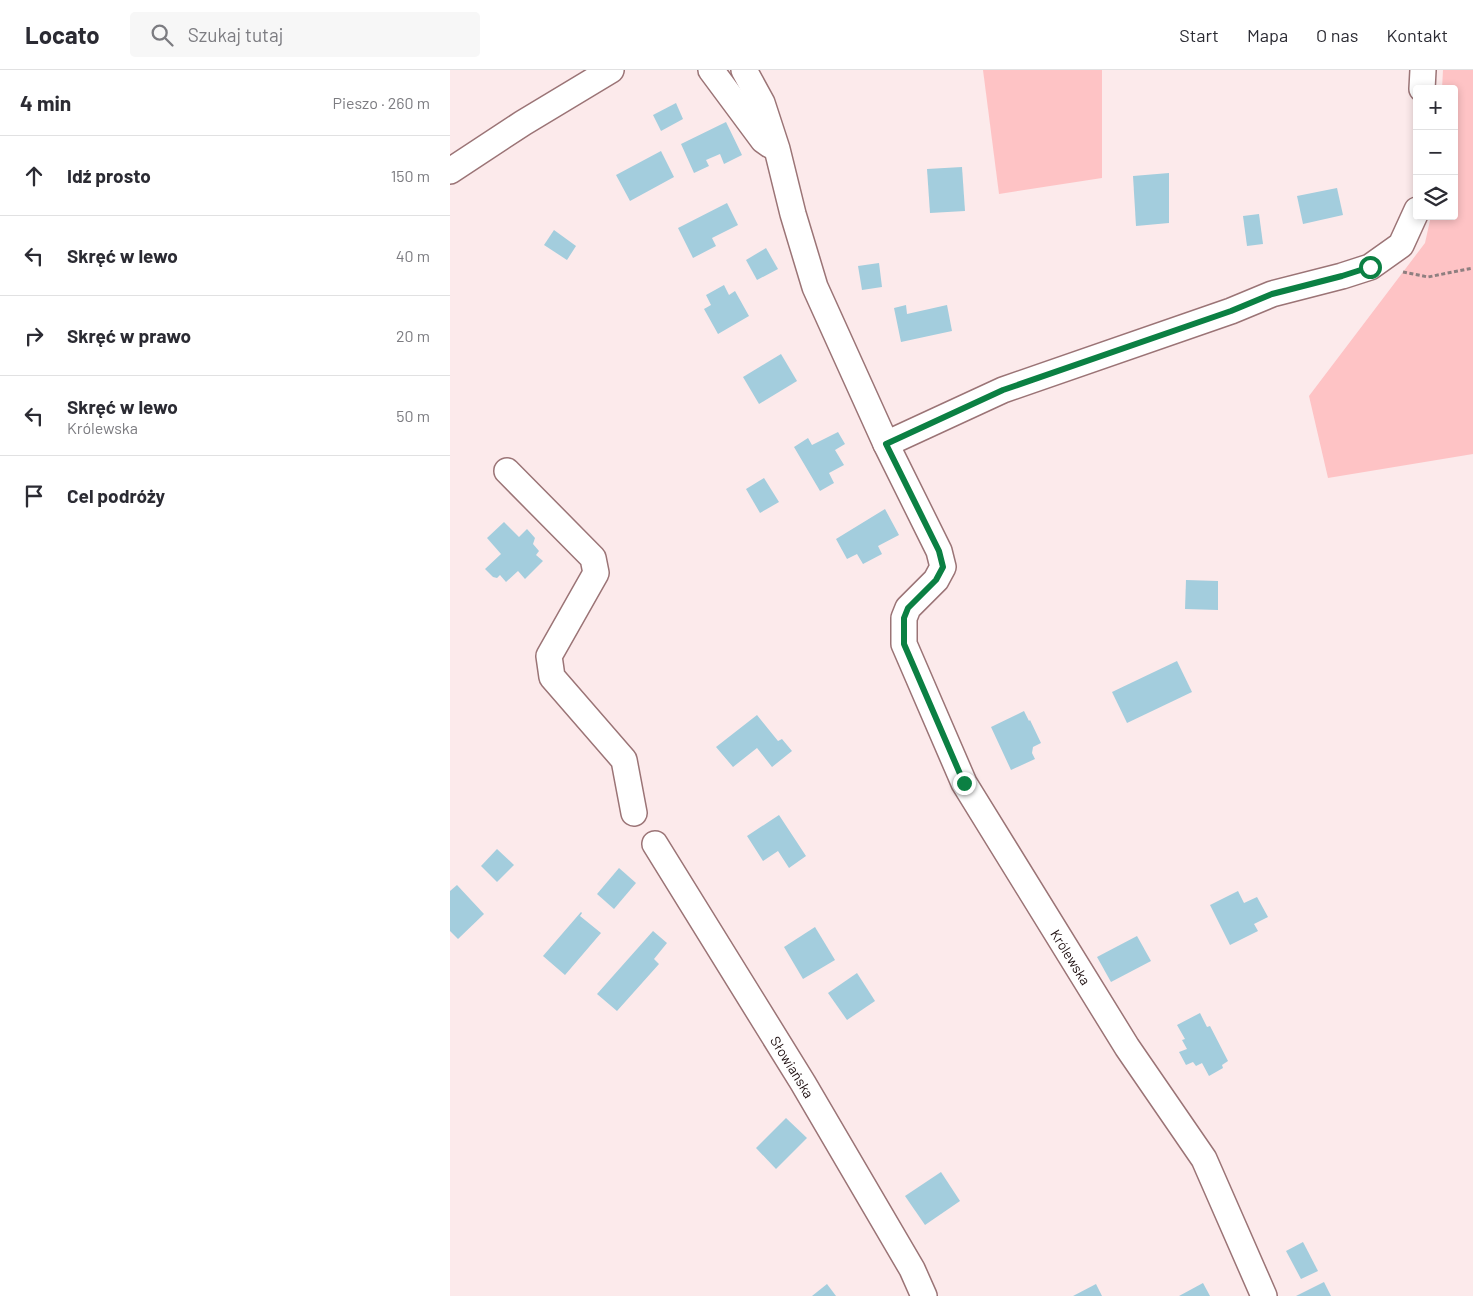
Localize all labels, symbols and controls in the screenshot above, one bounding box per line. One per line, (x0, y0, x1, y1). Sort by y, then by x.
search box (130, 12, 480, 57)
text: Locato (25, 20, 100, 49)
icon: search (148, 21, 176, 49)
text: Szukaj tutaj (188, 23, 283, 46)
text: Start (1179, 24, 1219, 46)
text: Mapa (1247, 24, 1288, 46)
text: O nas (1316, 24, 1358, 46)
text: Kontakt (1386, 24, 1448, 46)
map controls (1413, 85, 1458, 220)
button: + (1413, 85, 1458, 130)
text: 4 min (20, 90, 71, 115)
text: Pieszo · 260 m (332, 93, 430, 112)
button: − (1413, 130, 1458, 175)
icon: ahead (20, 162, 48, 190)
text: Idź prosto (67, 164, 151, 187)
text: 150 m (391, 166, 430, 185)
button: layers (1413, 175, 1458, 220)
icon: left (20, 242, 48, 270)
text: Skręć w lewo (67, 244, 178, 267)
text: 40 m (396, 246, 430, 265)
route start (1359, 256, 1382, 279)
icon: right (20, 322, 48, 350)
text: Skręć w prawo (67, 324, 191, 347)
text: 20 m (396, 326, 430, 345)
text: Skręć w lewo (67, 395, 178, 418)
icon: left (20, 402, 48, 430)
text: 50 m (396, 406, 430, 425)
text: Królewska (67, 418, 138, 437)
icon: arrive (20, 482, 48, 510)
text: Cel podróży (67, 484, 165, 507)
route end (953, 772, 976, 795)
street label: Królewska (1048, 926, 1095, 988)
street label: Słowiańska (767, 1033, 818, 1101)

